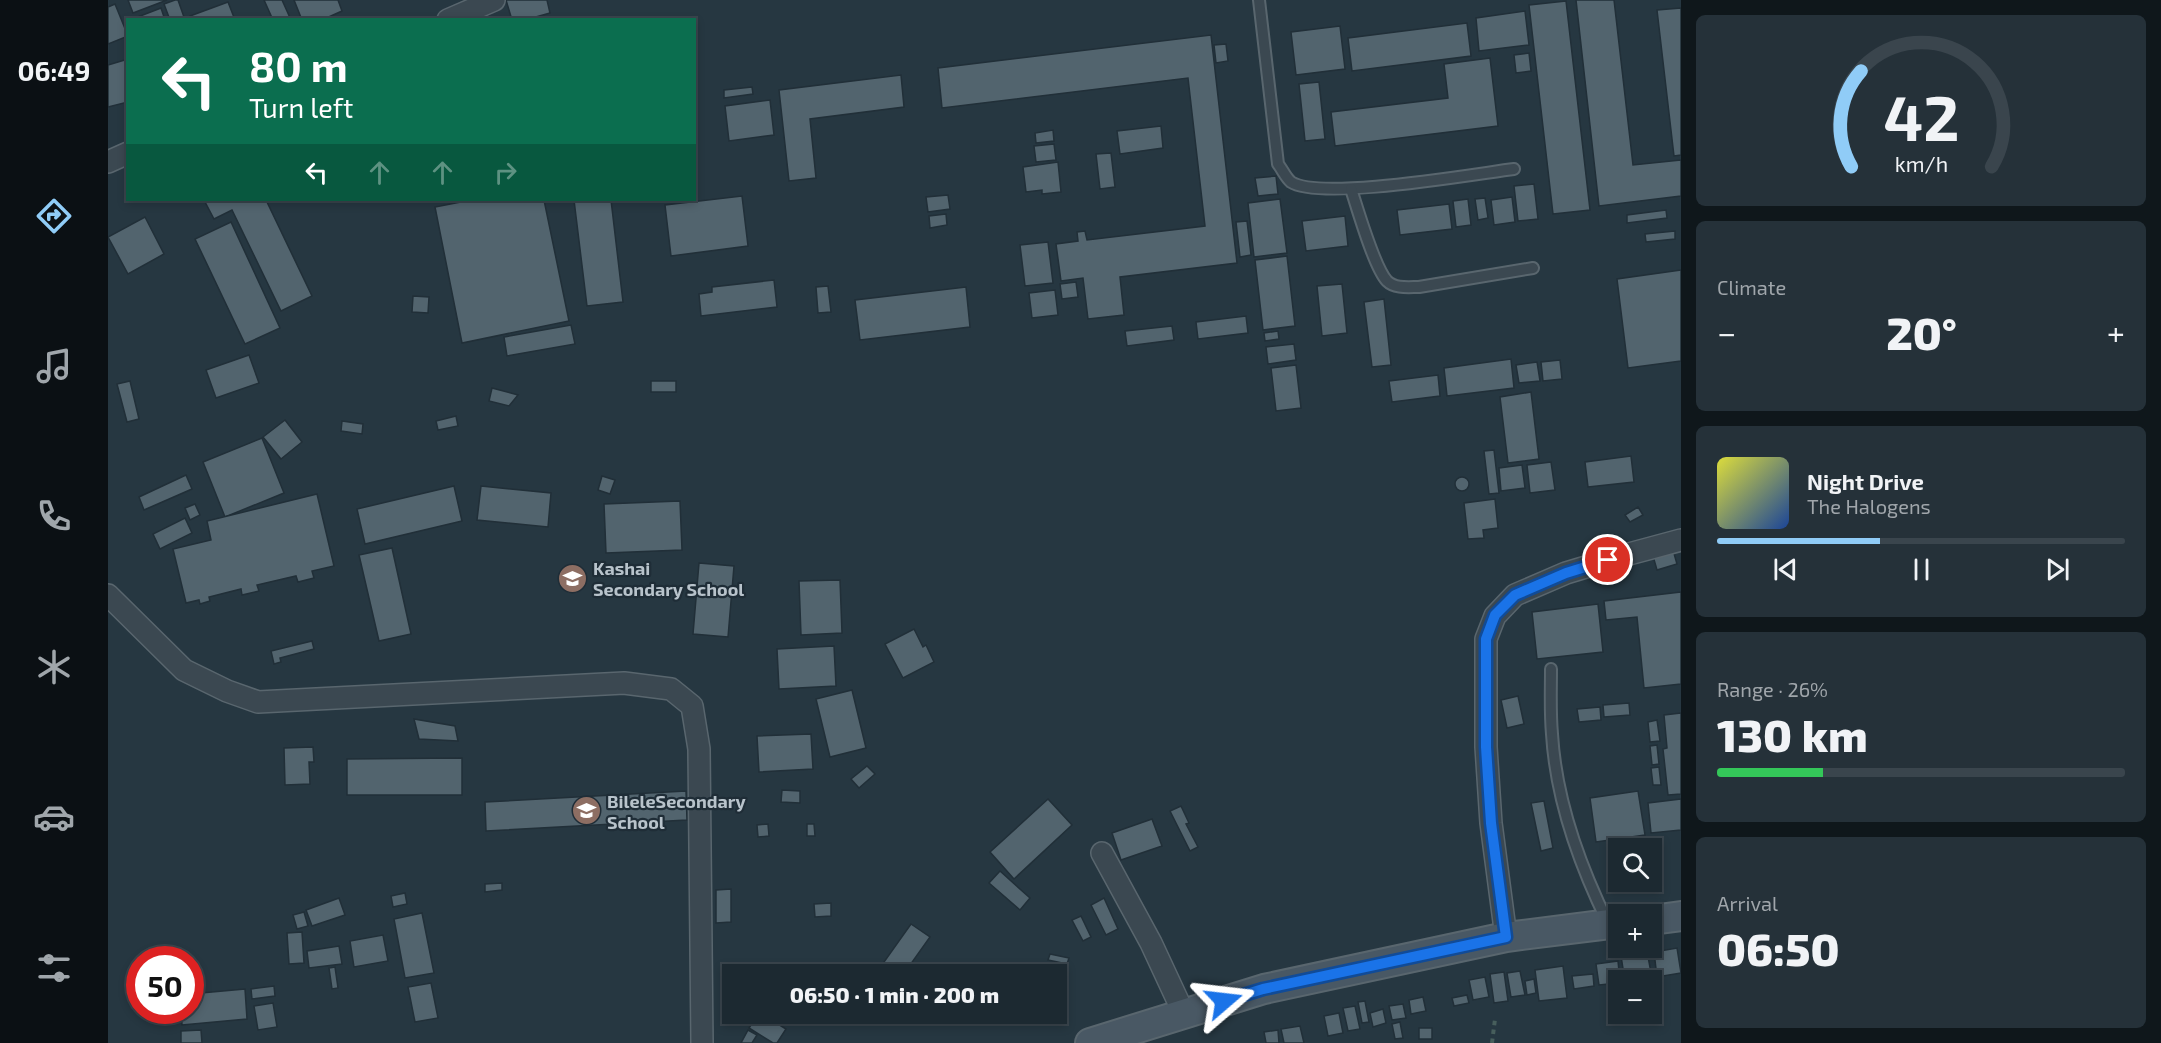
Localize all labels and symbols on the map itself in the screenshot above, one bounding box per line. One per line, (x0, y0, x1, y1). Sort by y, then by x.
pin (1582, 534, 1633, 585)
place label: Kashai Secondary School (593, 557, 744, 600)
school or university icon: Kashai Secondary School (556, 562, 588, 594)
place label: BileleSecondary School (607, 790, 746, 833)
school or university icon: BileleSecondary School (570, 795, 602, 827)
speed limit sign: 50 (126, 946, 204, 1024)
position arrow (1192, 969, 1256, 1033)

